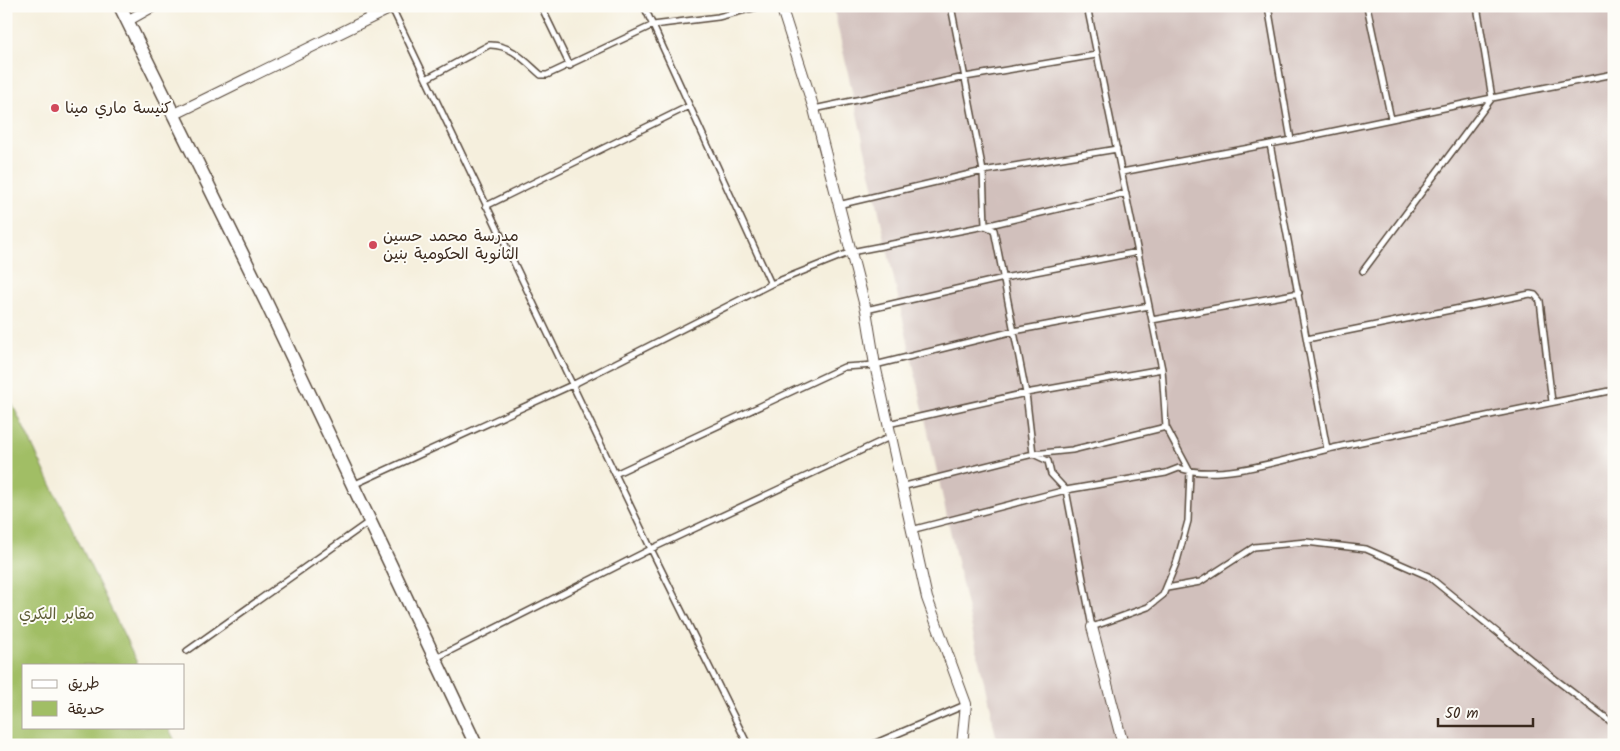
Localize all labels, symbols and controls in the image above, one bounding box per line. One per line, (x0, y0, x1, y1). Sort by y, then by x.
place label: كنيسة ماري مينا (65, 96, 172, 121)
marker: كنيسة ماري مينا (49, 102, 61, 114)
place label: مدرسة محمد حسين الثانوية الحكومية بنين (383, 224, 519, 267)
marker: مدرسة محمد حسين الثانوية الحكومية بنين (367, 239, 379, 251)
park label: مقابر البكري (19, 602, 95, 627)
legend (22, 664, 185, 728)
text: طريق (68, 672, 100, 696)
scale bar (1438, 696, 1532, 728)
text: حديقة (68, 698, 105, 722)
text: 50 m (1445, 702, 1479, 726)

